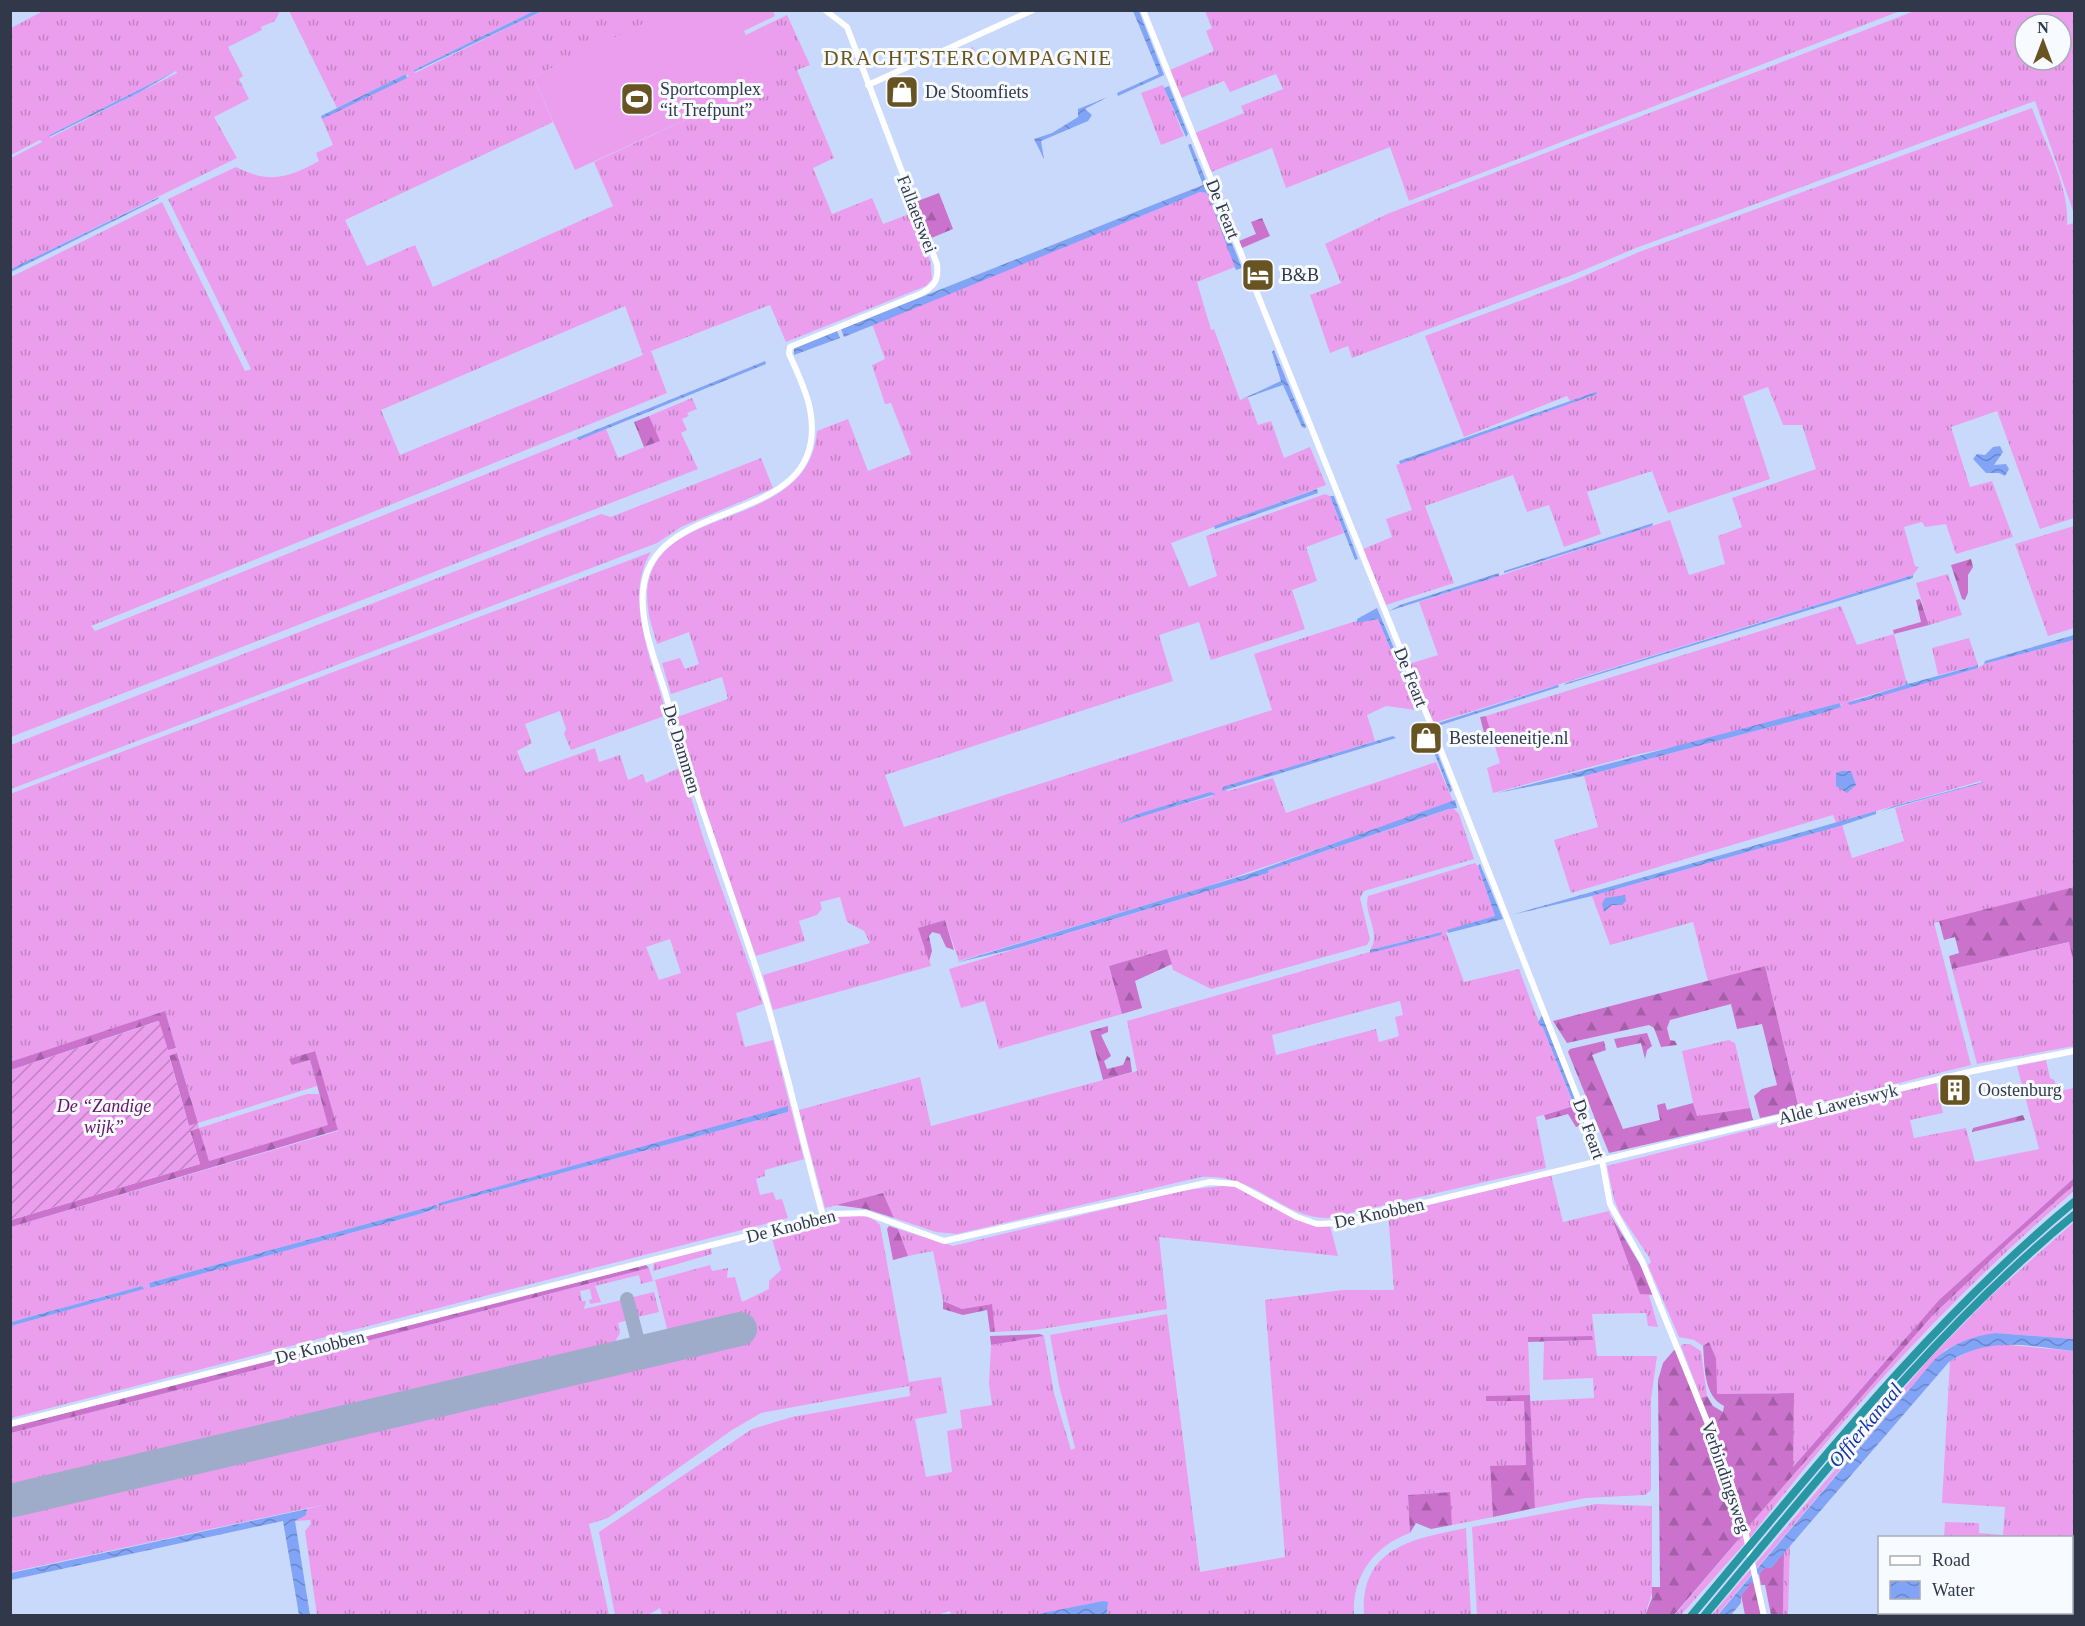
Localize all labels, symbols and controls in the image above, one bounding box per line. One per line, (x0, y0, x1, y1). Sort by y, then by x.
north arrow (2013, 12, 2073, 72)
text: N (2037, 19, 2049, 36)
district label: DRACHTSTERCOMPAGNIE (823, 46, 1113, 70)
shop icon: De Stoomfiets (884, 74, 920, 110)
place label: Sportcomplex “it Trefpunt” (660, 79, 761, 120)
sports icon: Sportcomplex “it Trefpunt” (619, 81, 655, 117)
place label: De Stoomfiets (925, 82, 1029, 102)
street label: Fallaetswei (893, 172, 941, 256)
street label: De Feart (1202, 176, 1244, 242)
hotel icon: B&B (1240, 257, 1276, 293)
place label: B&B (1281, 265, 1319, 285)
street label: De Feart (1390, 644, 1432, 710)
street label: De Dammen (659, 702, 705, 796)
shop icon: Besteleeneitje.nl (1408, 720, 1444, 756)
place label: Besteleeneitje.nl (1449, 728, 1568, 748)
building icon: Oostenburg (1937, 1072, 1973, 1108)
street label: Alde Laweiswyk (1776, 1079, 1900, 1129)
place label: Oostenburg (1978, 1080, 2062, 1100)
park label: De “Zandige wijk” (56, 1096, 151, 1137)
street label: De Feart (1569, 1096, 1609, 1162)
street label: De Knobben (1332, 1194, 1426, 1232)
street label: De Knobben (744, 1205, 838, 1247)
street label: De Knobben (273, 1326, 367, 1368)
water label: Offierkanaal (1824, 1378, 1907, 1472)
street label: Verbindingsweg (1698, 1418, 1754, 1536)
legend (1878, 1536, 2073, 1614)
text: Road (1932, 1550, 1970, 1570)
text: Water (1932, 1580, 1975, 1600)

